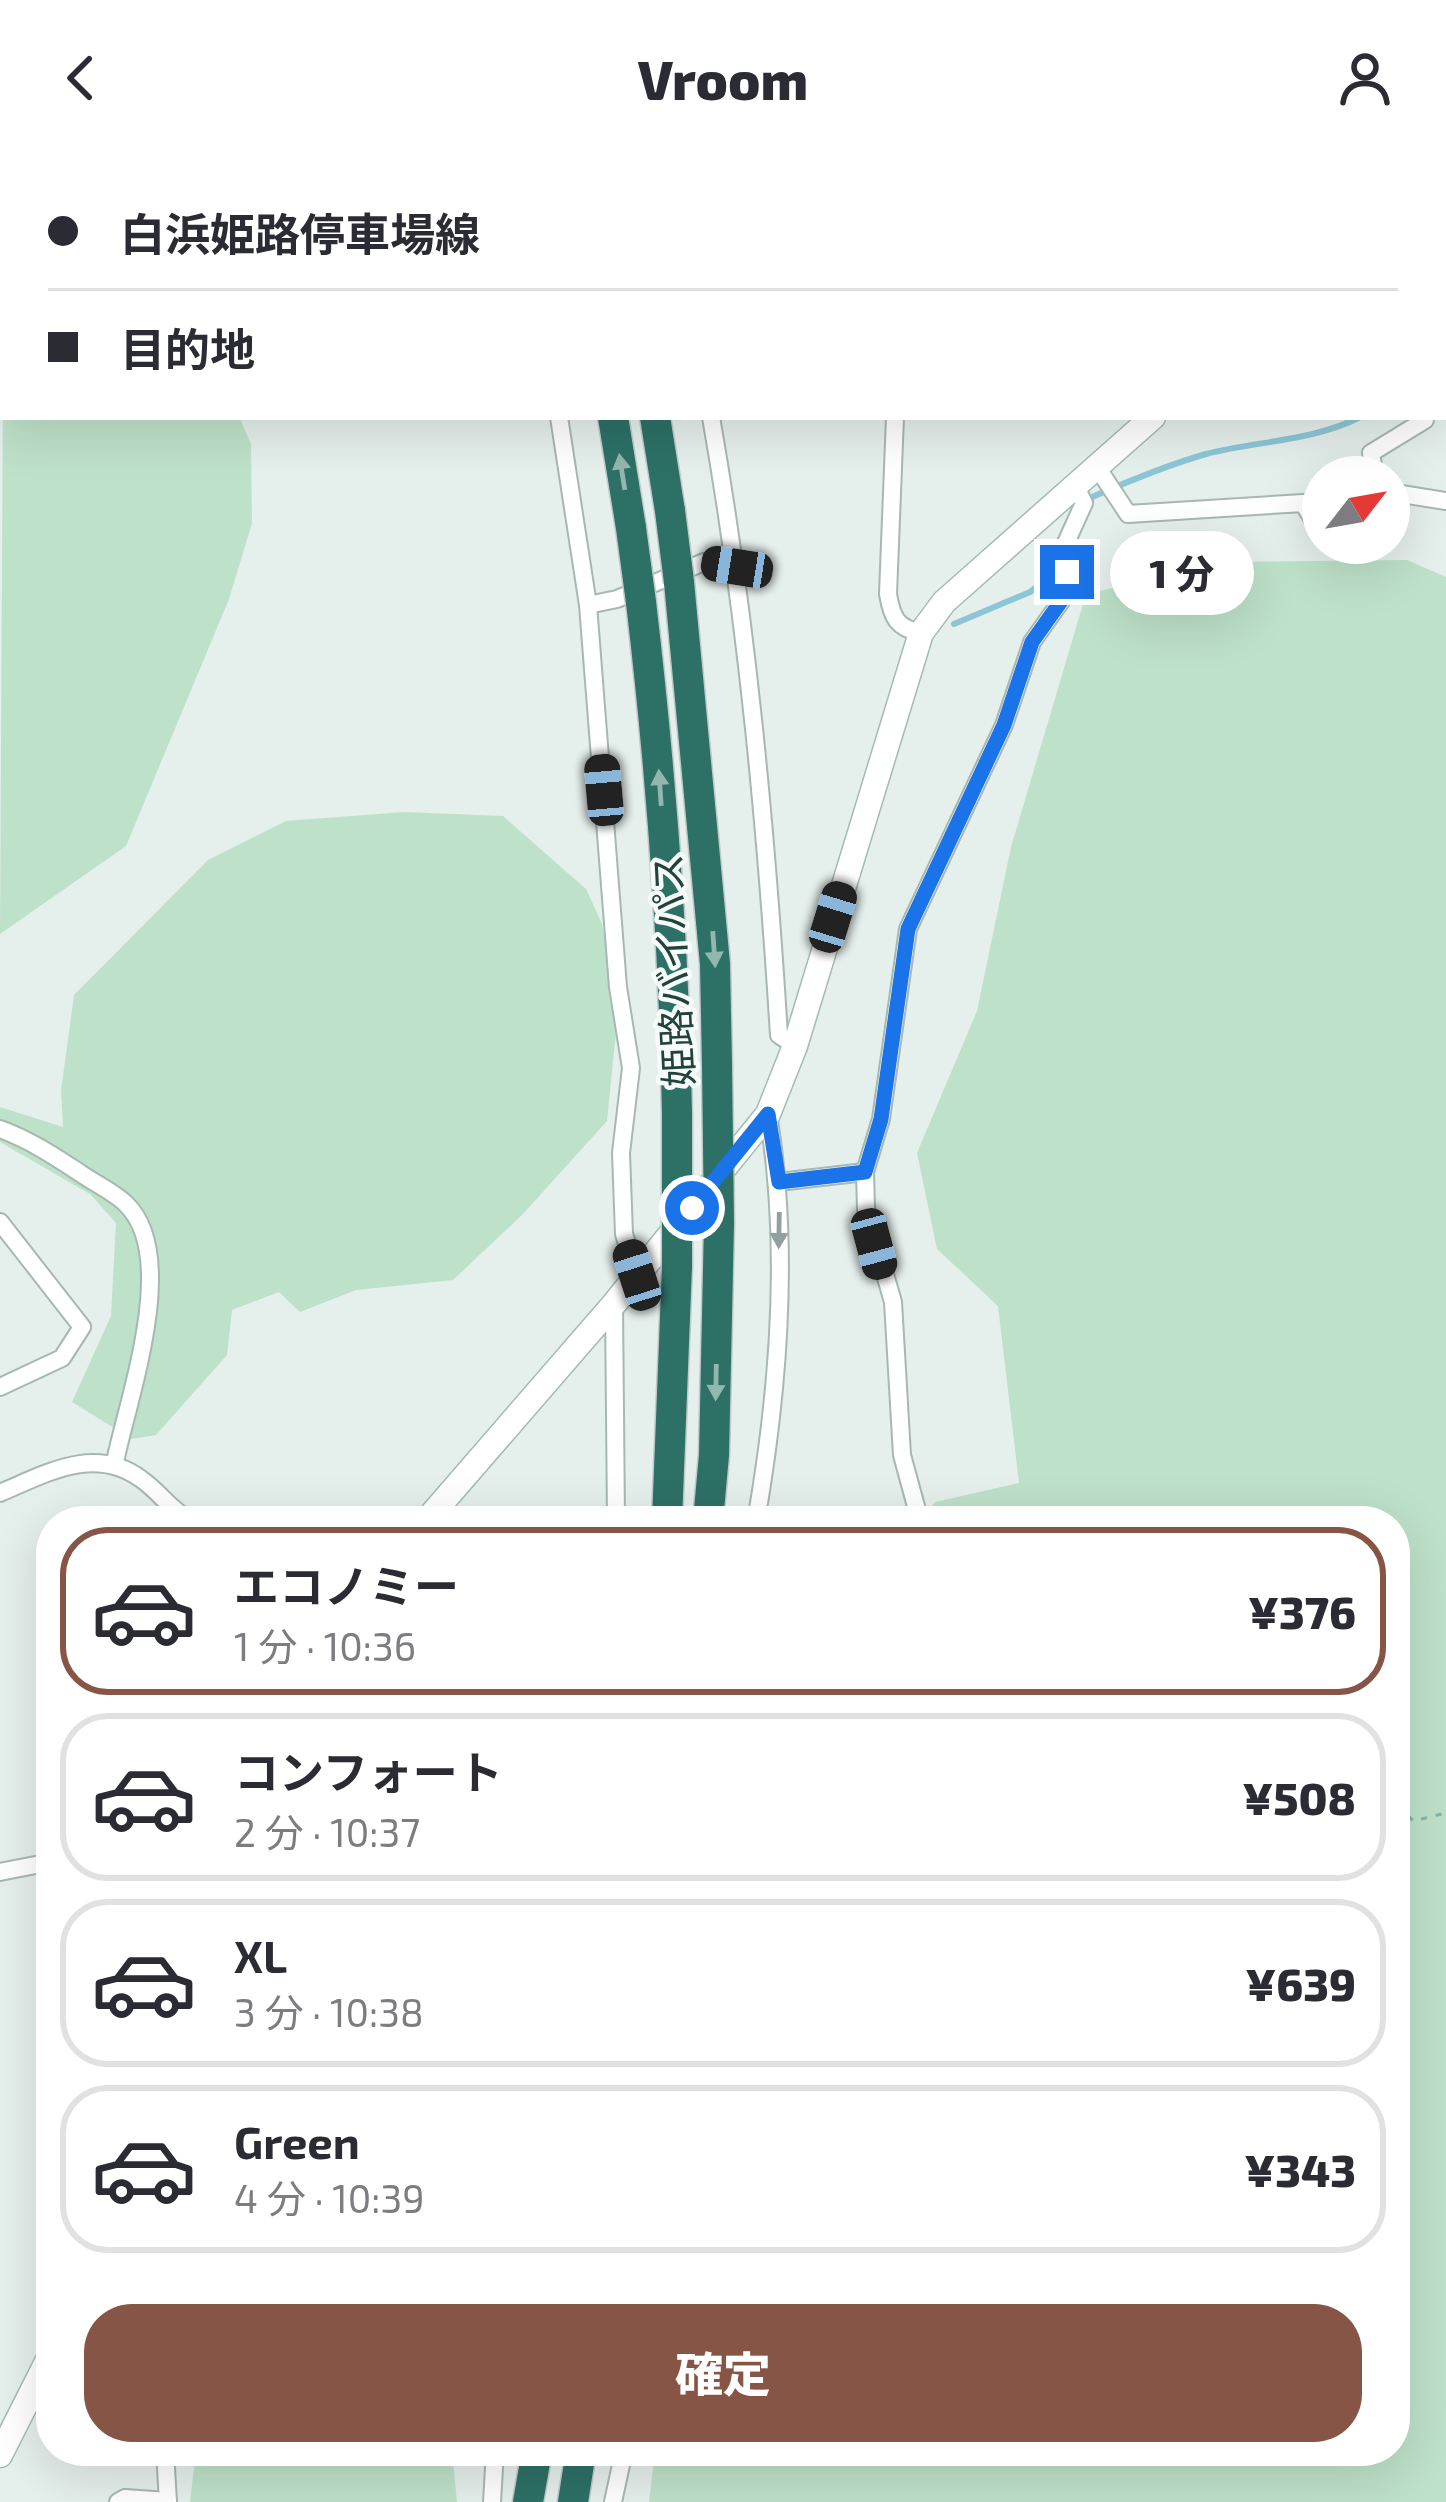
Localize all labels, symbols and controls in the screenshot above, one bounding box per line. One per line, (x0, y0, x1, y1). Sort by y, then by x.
icon: back (48, 45, 114, 111)
icon: person (1332, 45, 1398, 111)
text: Vroom (638, 46, 808, 111)
text: 白浜姫路停車場線 (120, 206, 480, 260)
text: 目的地 (120, 321, 255, 375)
one-way arrow (612, 453, 631, 491)
north arrow (1302, 456, 1410, 564)
map controls (1302, 456, 1410, 564)
callout: 1 分 (1109, 530, 1253, 614)
car (699, 544, 775, 590)
route end (1040, 545, 1094, 599)
text: 1 分 (1150, 549, 1214, 596)
car (583, 753, 625, 827)
one-way arrow (650, 769, 669, 806)
street label: 姫路バイパス (642, 852, 702, 1088)
car (805, 877, 861, 957)
one-way arrow (704, 931, 723, 968)
route start (665, 1181, 719, 1235)
car (847, 1205, 901, 1283)
one-way arrow (769, 1212, 788, 1250)
car (609, 1235, 665, 1315)
one-way arrow (706, 1364, 725, 1402)
icon: car (90, 1557, 198, 1665)
text: エコノミー (234, 1558, 459, 1612)
text: ¥376 (1248, 1584, 1356, 1638)
text: 1 分 · 10:36 (234, 1622, 416, 1669)
icon: car (90, 1743, 198, 1851)
text: コンフォート (234, 1744, 503, 1798)
text: ¥508 (1242, 1770, 1356, 1824)
text: 2 分 · 10:37 (234, 1808, 420, 1855)
text: XL (234, 1928, 287, 1982)
icon: car (90, 1929, 198, 2037)
text: ¥639 (1245, 1956, 1356, 2010)
text: 3 分 · 10:38 (234, 1988, 424, 2035)
text: Green (234, 2114, 360, 2168)
icon: car (90, 2115, 198, 2223)
text: ¥343 (1244, 2142, 1356, 2196)
text: 4 分 · 10:39 (234, 2174, 425, 2221)
button: 確定 (84, 2304, 1362, 2442)

